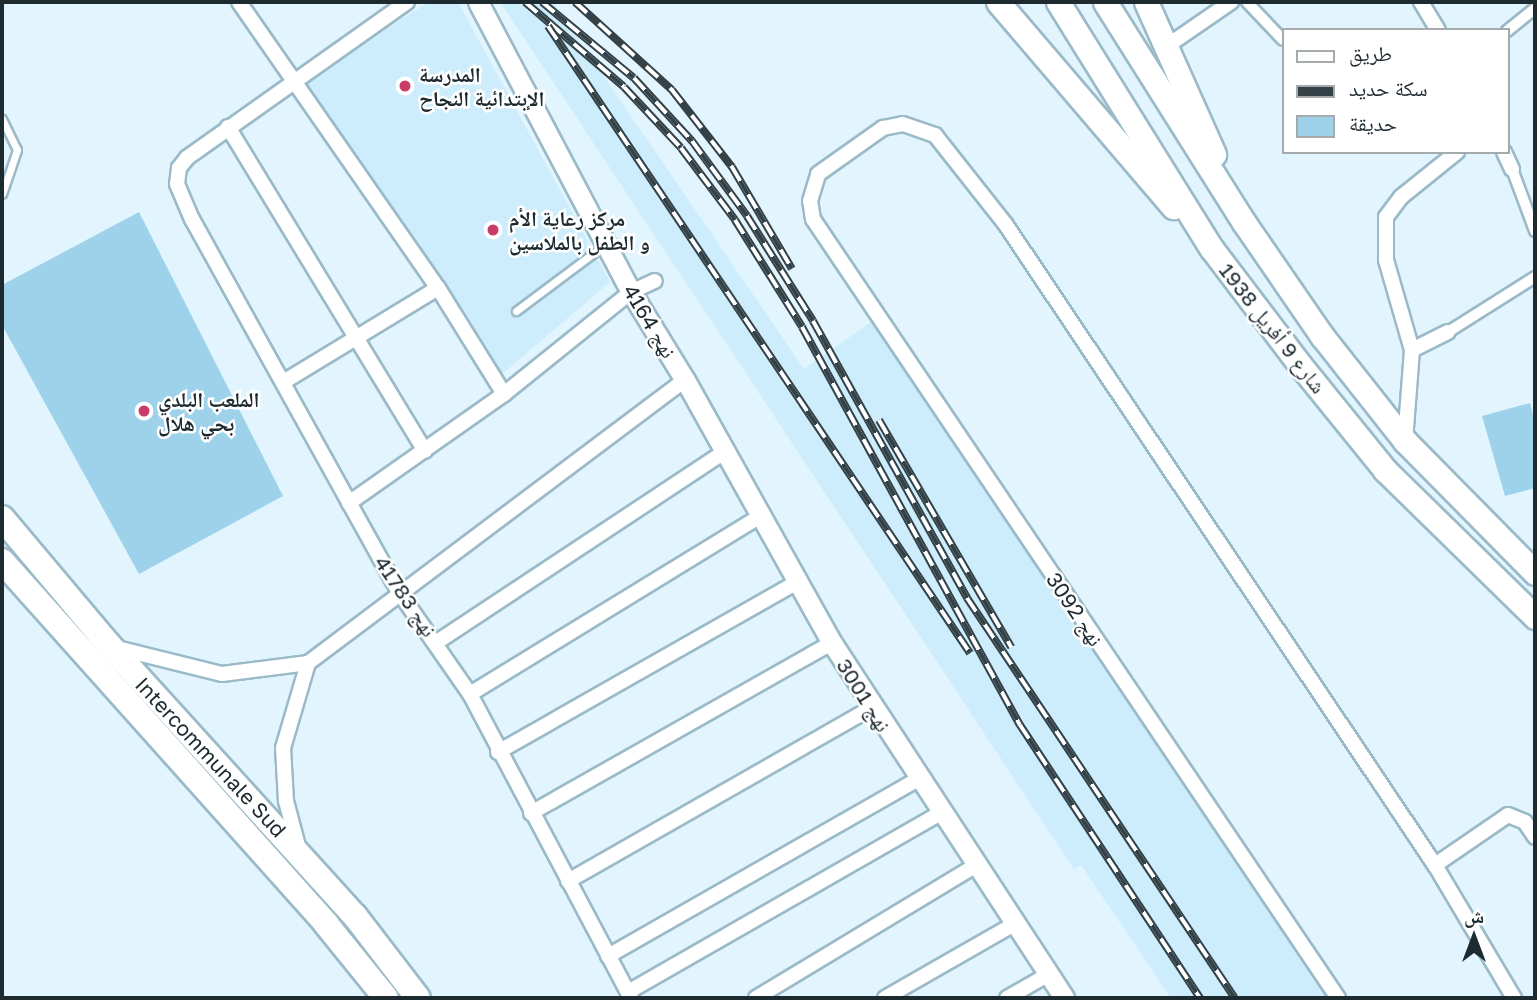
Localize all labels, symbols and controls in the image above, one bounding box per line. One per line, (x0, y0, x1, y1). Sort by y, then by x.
legend (1282, 28, 1509, 154)
text: طريق (1349, 40, 1392, 66)
place label: المدرسة الإبتدائية النجاح (419, 61, 545, 111)
text: سكة حديد (1349, 75, 1428, 101)
marker: المدرسة الإبتدائية النجاح (397, 78, 413, 94)
text: حديقة (1349, 110, 1397, 136)
place label: مركز رعاية الأم و الطفل بالملاسين (509, 205, 650, 255)
marker: مركز رعاية الأم و الطفل بالملاسين (483, 220, 503, 240)
street label: شارع 9 أفريل 1938 (1214, 258, 1332, 398)
street label: نهج 4164 (618, 280, 682, 362)
place label: الملعب البلدي بحي هلال (158, 386, 259, 436)
marker: الملعب البلدي بحي هلال (136, 403, 152, 419)
street label: نهج 41783 (370, 551, 442, 641)
street label: نهج 3092 (1041, 567, 1109, 651)
street label: نهج 3001 (832, 654, 896, 736)
street label: Intercommunale Sud (130, 672, 292, 842)
north arrow (1439, 902, 1509, 972)
text: ش (1464, 904, 1484, 927)

